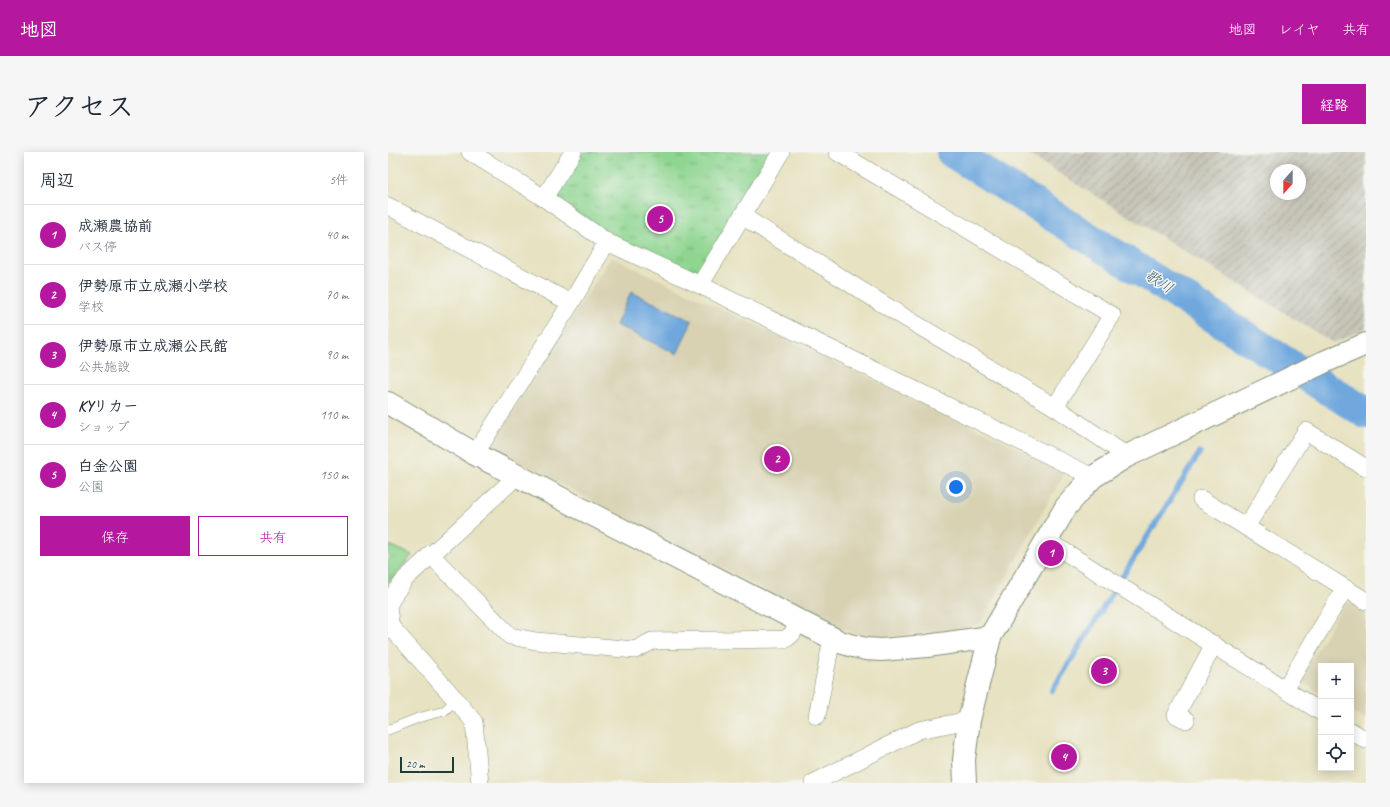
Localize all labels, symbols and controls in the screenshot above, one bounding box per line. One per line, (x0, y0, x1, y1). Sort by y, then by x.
text: 地図 (20, 18, 58, 42)
text: 地図 (1229, 21, 1257, 38)
text: レイヤ (1279, 21, 1320, 38)
text: 共有 (1342, 21, 1370, 38)
button: 経路 (1302, 84, 1366, 124)
text: アクセス (24, 89, 134, 124)
north arrow (1270, 164, 1306, 200)
text: 周辺 (40, 170, 74, 191)
text: 5件 (329, 172, 348, 188)
pin: 5 (647, 204, 673, 234)
text: 成瀬農協前 (78, 217, 153, 236)
text: 1 (50, 227, 56, 243)
text: 40 m (326, 227, 348, 243)
text: バス停 (78, 239, 117, 255)
water label: 歌川 (1141, 266, 1177, 298)
text: 伊勢原市立成瀬小学校 (78, 277, 228, 296)
text: 2 (50, 287, 56, 303)
text: 70 m (326, 287, 348, 303)
text: 学校 (78, 299, 104, 315)
text: 伊勢原市立成瀬公民館 (78, 337, 228, 356)
text: 3 (50, 347, 56, 363)
text: 90 m (326, 347, 348, 363)
text: 公共施設 (78, 359, 130, 375)
text: KYリカー (78, 397, 138, 416)
text: 4 (50, 407, 56, 423)
text: 110 m (320, 407, 348, 423)
text: ショップ (78, 419, 129, 435)
pin: 2 (764, 444, 790, 474)
text: 白金公園 (78, 457, 138, 476)
text: 5 (50, 467, 56, 483)
text: 150 m (320, 467, 348, 483)
your location (946, 477, 966, 497)
text: 公園 (78, 479, 104, 495)
button: 保存 (40, 516, 190, 556)
button: 共有 (198, 516, 348, 556)
pin: 1 (1038, 538, 1064, 568)
pin: 3 (1091, 656, 1117, 686)
map controls (1318, 663, 1354, 771)
button: + (1318, 663, 1354, 699)
button: − (1318, 699, 1354, 735)
button: locate (1318, 735, 1354, 771)
pin: 4 (1051, 742, 1077, 772)
scale bar (400, 755, 454, 774)
text: 20 m (406, 757, 425, 771)

